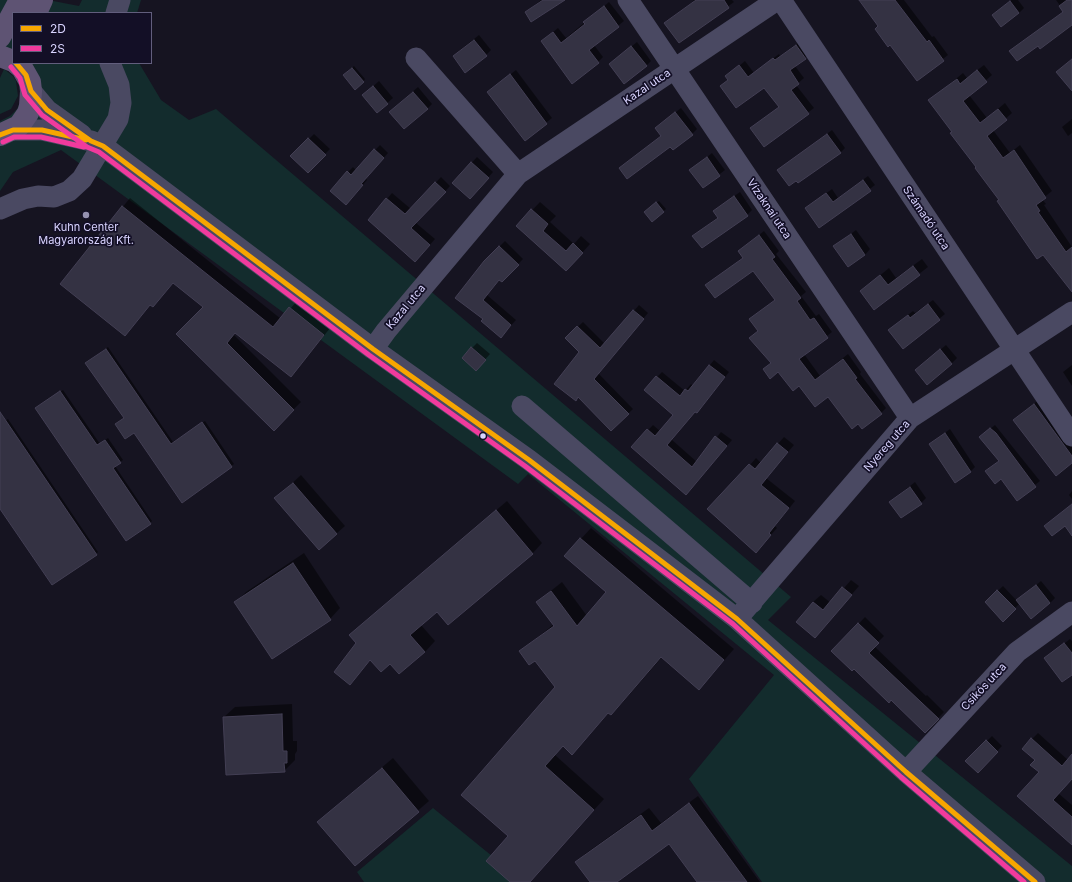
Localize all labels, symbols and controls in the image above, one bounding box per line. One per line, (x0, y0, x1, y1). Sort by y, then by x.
legend (12, 12, 152, 64)
text: 2D (50, 21, 66, 36)
text: 2S (50, 41, 65, 56)
street label: Kazal utca (621, 66, 673, 108)
street label: Vízaknai utca (744, 176, 794, 242)
street label: Számadó utca (900, 184, 952, 252)
marker: Kuhn Center Magyarország Kft. (81, 210, 91, 220)
place label: Kuhn Center Magyarország Kft. (38, 221, 134, 247)
street label: Kazal utca (384, 282, 428, 332)
street label: Nyereg utca (861, 418, 913, 474)
unlabelled marker (478, 431, 488, 441)
street label: Csikós utca (959, 660, 1009, 714)

